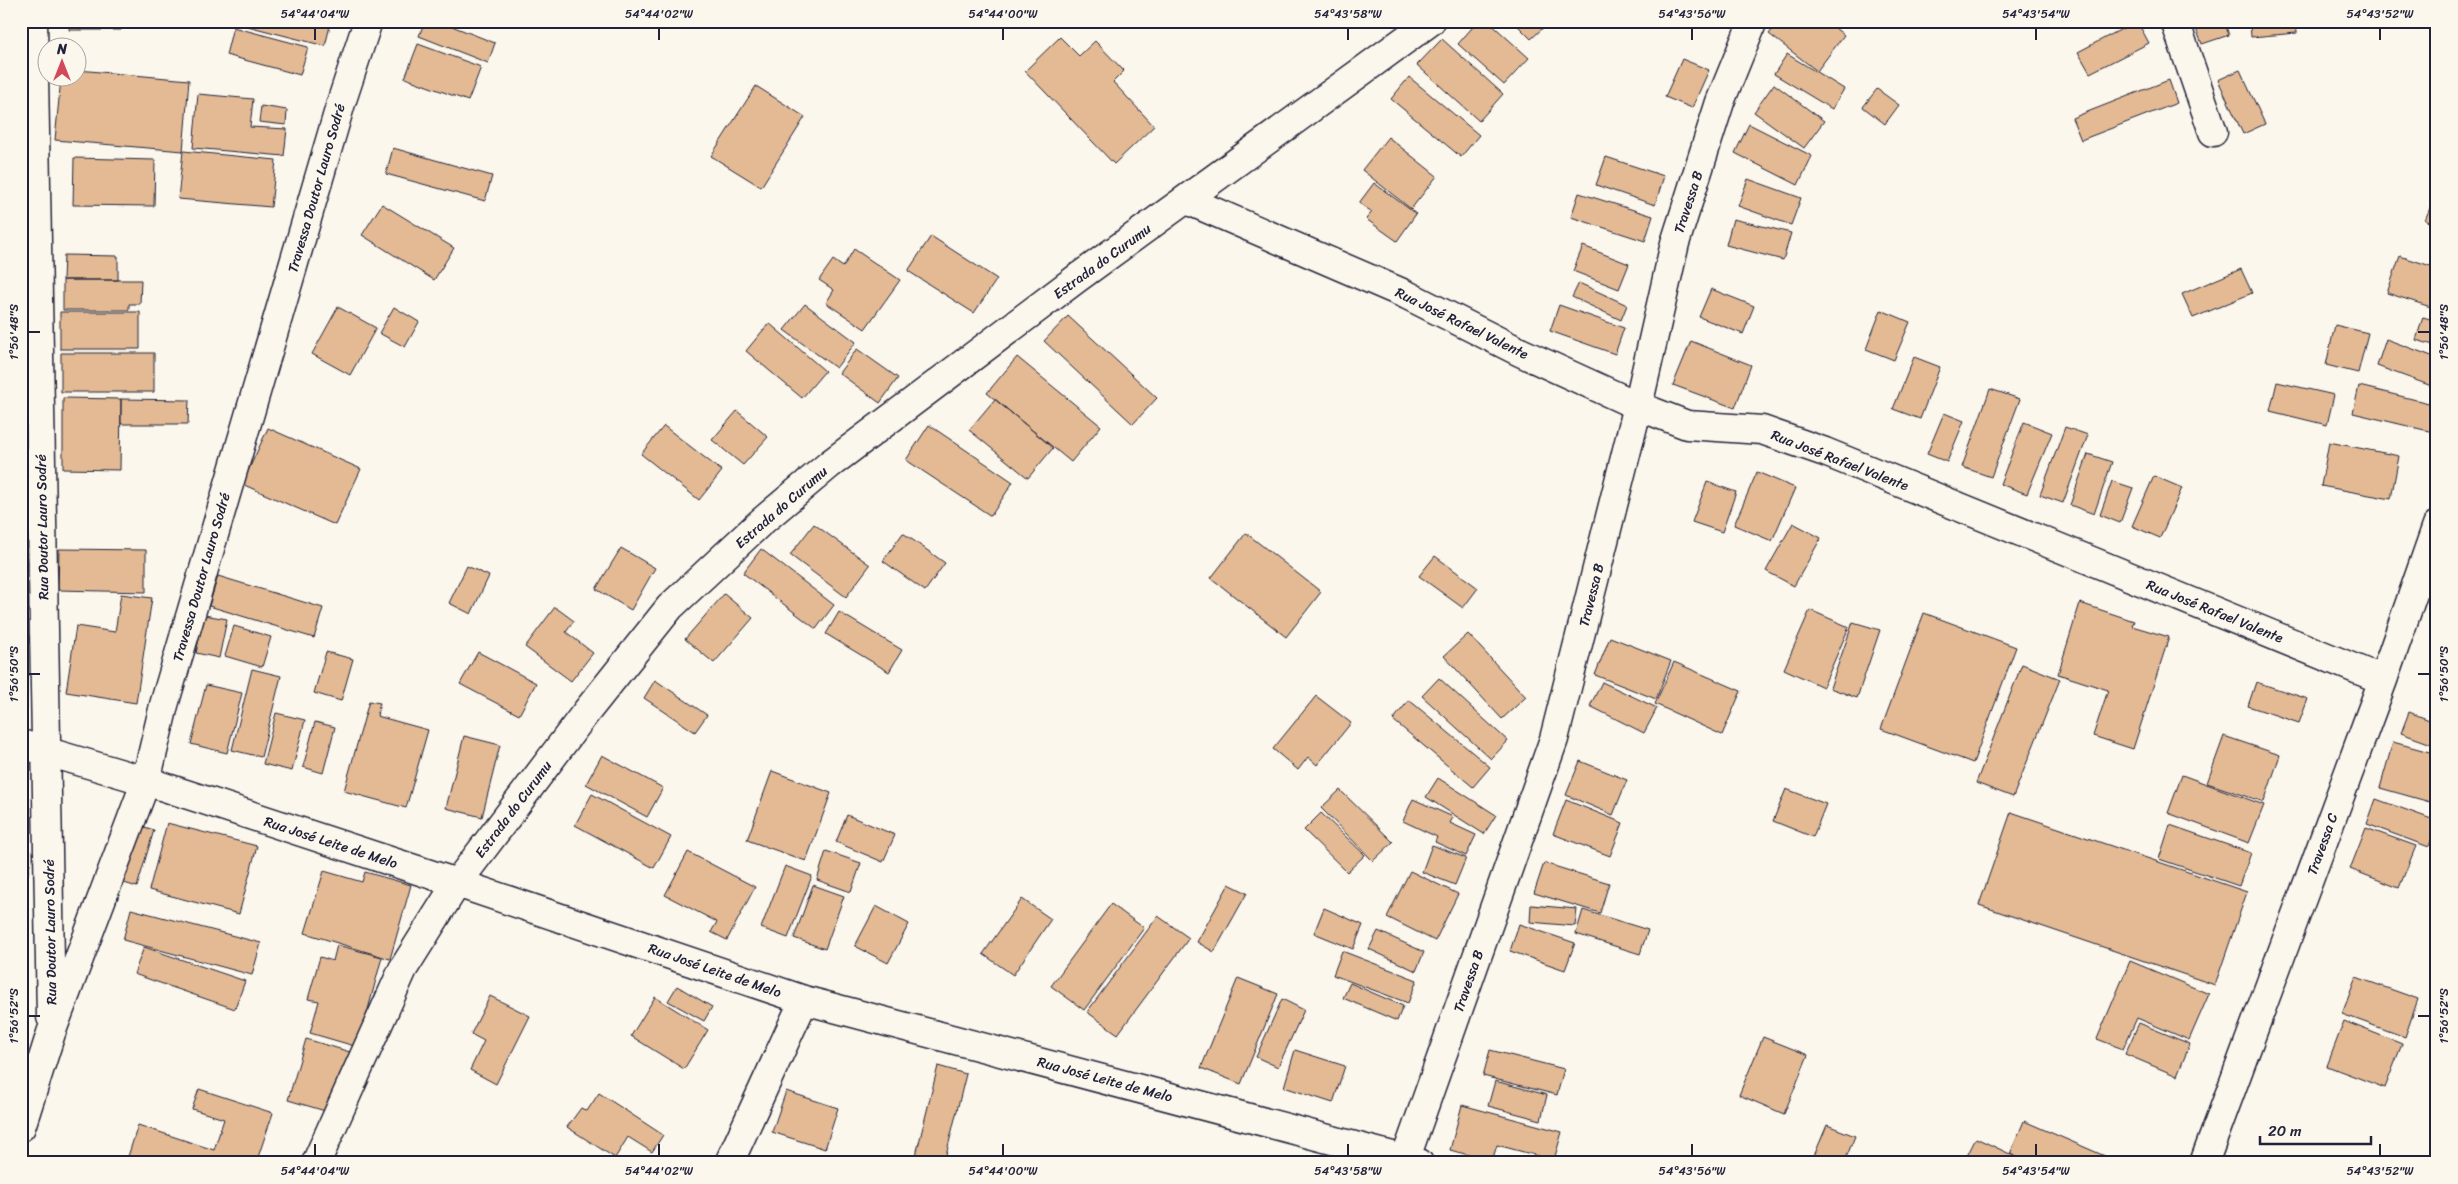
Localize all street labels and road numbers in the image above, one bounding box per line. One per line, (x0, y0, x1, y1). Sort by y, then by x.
street label: Travessa Doutor Lauro Sodré (280, 101, 353, 276)
street label: Travessa B (1667, 167, 1710, 237)
street label: Estrada do Curumu (1048, 217, 1157, 306)
street label: Rua José Rafael Valente (1391, 280, 1533, 367)
street label: Rua José Rafael Valente (1767, 423, 1913, 498)
street label: Rua Doutor Lauro Sodré (29, 454, 56, 600)
street label: Estrada do Curumu (729, 459, 834, 555)
street label: Travessa Doutor Lauro Sodré (165, 490, 238, 665)
street label: Travessa B (1572, 561, 1611, 630)
street label: Rua José Rafael Valente (2143, 573, 2287, 650)
street label: Estrada do Curumu (468, 755, 559, 863)
street label: Rua José Leite de Melo (261, 809, 401, 876)
street label: Travessa C (2300, 809, 2345, 879)
street label: Rua Doutor Lauro Sodré (37, 859, 64, 1005)
street label: Rua José Leite de Melo (645, 936, 785, 1005)
street label: Travessa B (1446, 946, 1491, 1016)
street label: Rua José Leite de Melo (1034, 1049, 1175, 1110)

